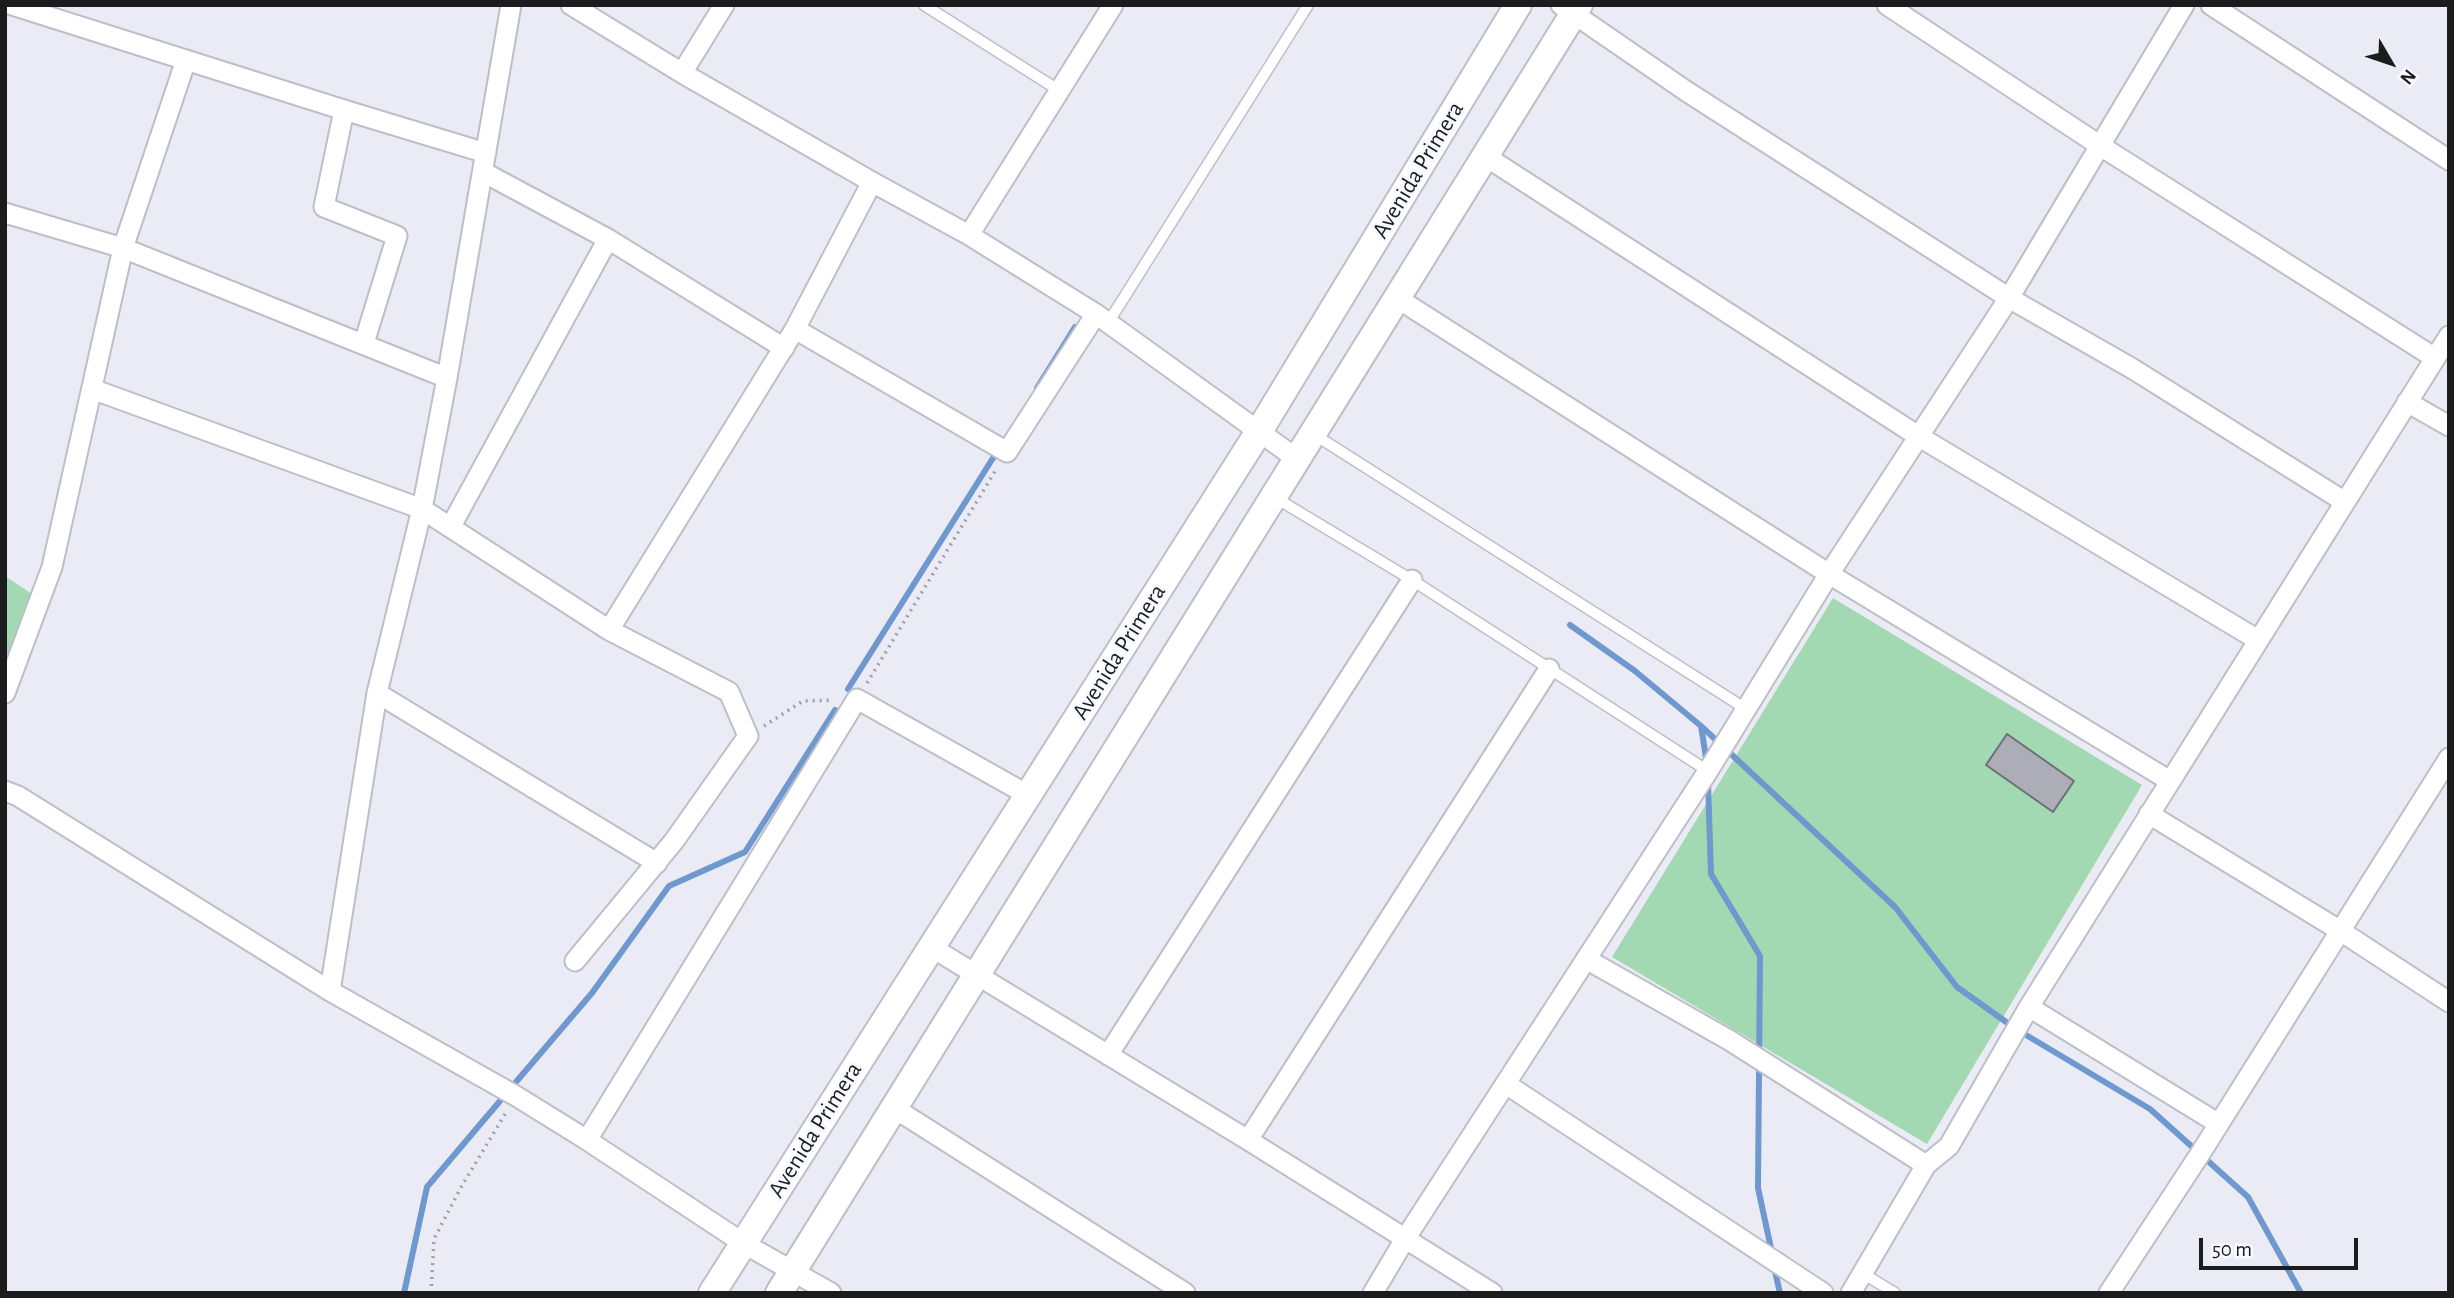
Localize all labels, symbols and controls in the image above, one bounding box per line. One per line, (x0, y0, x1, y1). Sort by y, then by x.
north arrow (2356, 28, 2426, 98)
text: N (2396, 65, 2419, 88)
street label: Avenida Primera (1366, 96, 1470, 244)
street label: Avenida Primera (1066, 579, 1172, 725)
street label: Avenida Primera (762, 1057, 868, 1203)
scale bar (2202, 1224, 2361, 1268)
text: 50 m (2212, 1239, 2252, 1260)

